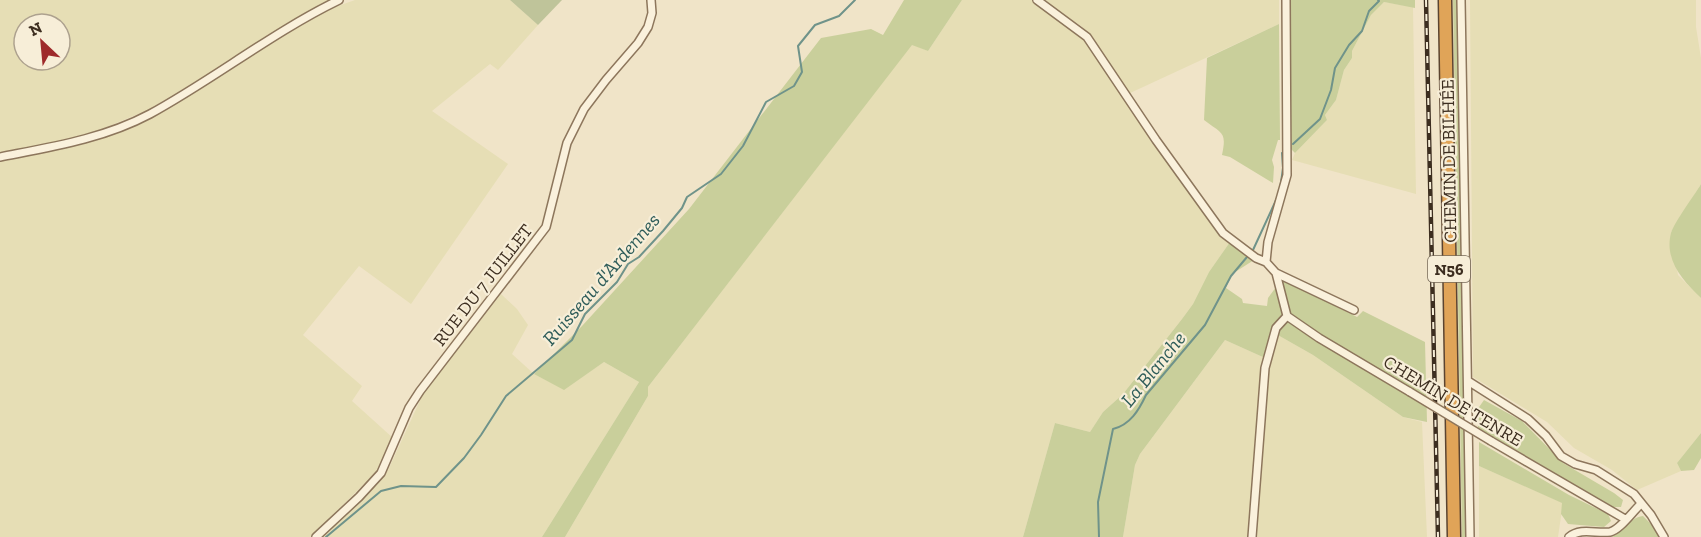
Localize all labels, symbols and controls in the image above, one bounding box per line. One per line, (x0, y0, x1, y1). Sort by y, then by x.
north arrow (12, 12, 72, 72)
text: N (26, 18, 45, 40)
street label: CHEMIN DE BILHÉE (1437, 79, 1461, 243)
water label: Ruisseau d'Ardennes (537, 208, 665, 350)
street label: RUE DU 7 JUILLET (429, 220, 537, 350)
road number: N56 (1428, 256, 1470, 282)
water label: La Blanche (1115, 327, 1191, 411)
street label: CHEMIN DE TENRE (1379, 351, 1527, 451)

